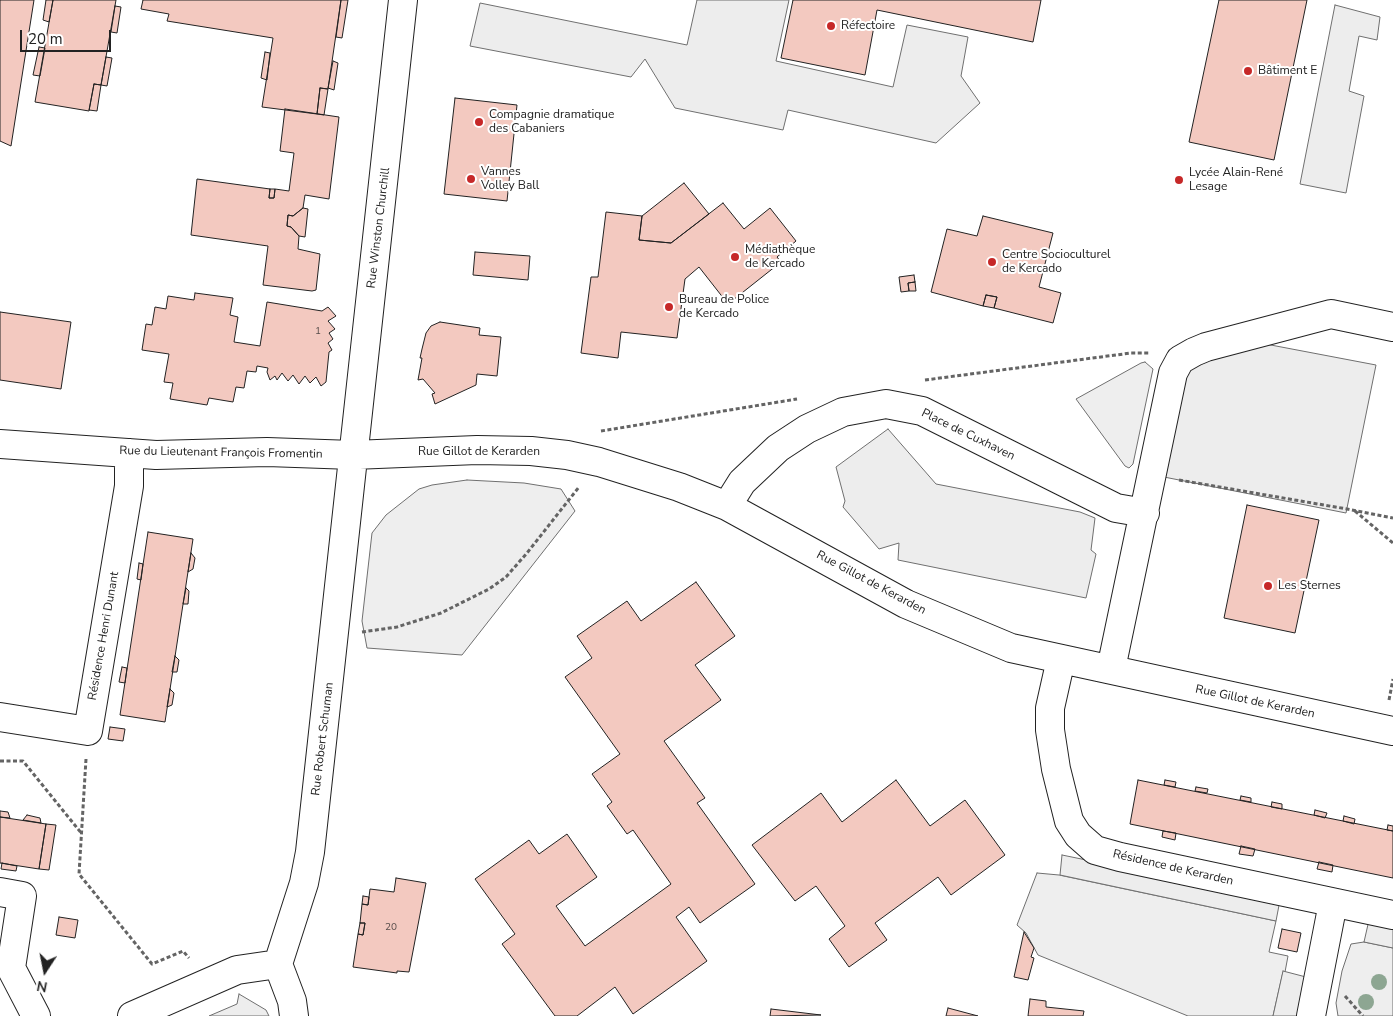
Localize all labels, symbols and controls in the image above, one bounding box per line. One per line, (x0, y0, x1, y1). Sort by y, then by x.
place label: Réfectoire (841, 19, 895, 33)
scale bar (22, 20, 114, 52)
marker: Réfectoire (825, 20, 837, 32)
text: 20 m (28, 29, 63, 49)
place label: Bâtiment E (1258, 64, 1317, 78)
marker: Bâtiment E (1242, 65, 1254, 77)
place label: Compagnie dramatique des Cabaniers (489, 108, 614, 136)
marker: Compagnie dramatique des Cabaniers (473, 116, 485, 128)
place label: Vannes Volley Ball (481, 165, 539, 193)
place label: Lycée Alain-René Lesage (1189, 166, 1283, 194)
street label: Rue Winston Churchill (364, 167, 394, 289)
marker: Vannes Volley Ball (465, 173, 477, 185)
marker: Lycée Alain-René Lesage (1173, 174, 1185, 186)
place label: Médiathèque de Kercado (745, 243, 815, 271)
place label: Centre Socioculturel de Kercado (1002, 248, 1111, 276)
marker: Médiathèque de Kercado (729, 251, 741, 263)
marker: Centre Socioculturel de Kercado (986, 256, 998, 268)
place label: Bureau de Police de Kercado (679, 293, 769, 321)
marker: Bureau de Police de Kercado (663, 301, 675, 313)
house number: 1 (315, 326, 321, 338)
street label: Place de Cuxhaven (919, 406, 1017, 464)
street label: Rue du Lieutenant François Fromentin (119, 444, 323, 462)
street label: Rue Gillot de Kerarden (418, 445, 540, 459)
street label: Rue Gillot de Kerarden (814, 548, 928, 618)
street label: Résidence Henri Dunant (86, 571, 122, 701)
place label: Les Sternes (1278, 579, 1341, 593)
marker: Les Sternes (1262, 580, 1274, 592)
street label: Rue Robert Schuman (309, 682, 337, 796)
street label: Rue Gillot de Kerarden (1194, 682, 1316, 722)
street label: Résidence de Kerarden (1111, 847, 1235, 889)
house number: 20 (385, 922, 397, 934)
north arrow (20, 946, 70, 996)
text: N (35, 976, 49, 997)

